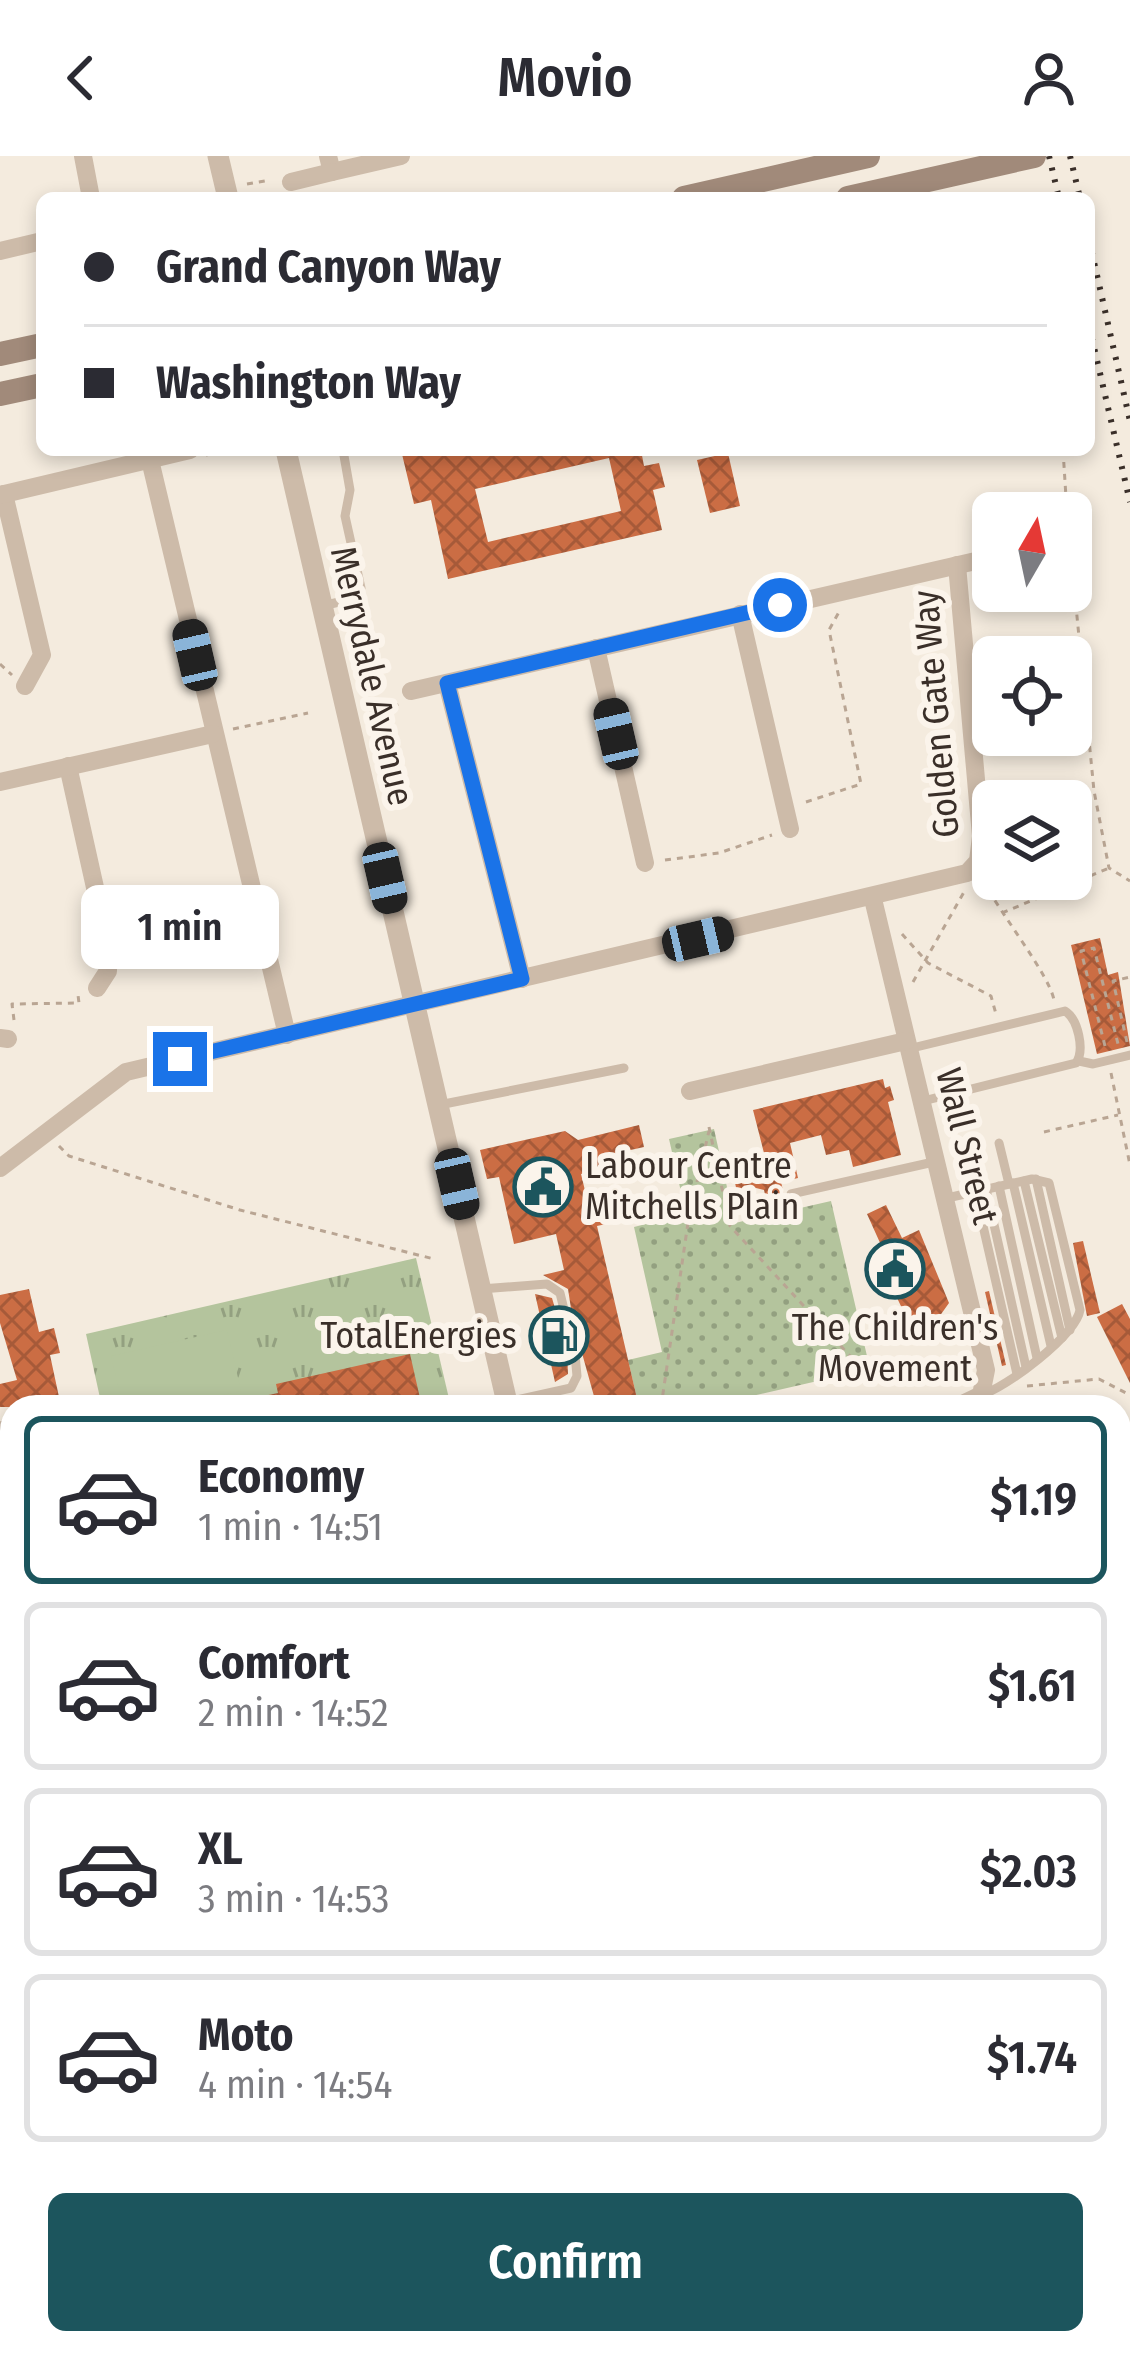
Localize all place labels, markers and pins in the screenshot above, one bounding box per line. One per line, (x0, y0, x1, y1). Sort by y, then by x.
place label: Labour Centre Mitchells Plain (585, 1144, 799, 1229)
public building icon: Labour Centre Mitchells Plain (512, 1156, 574, 1218)
public building icon: The Children's Movement (864, 1238, 926, 1300)
fuel station icon: TotalEnergies (528, 1305, 590, 1367)
place label: The Children's Movement (792, 1306, 998, 1391)
place label: TotalEnergies (321, 1314, 517, 1358)

